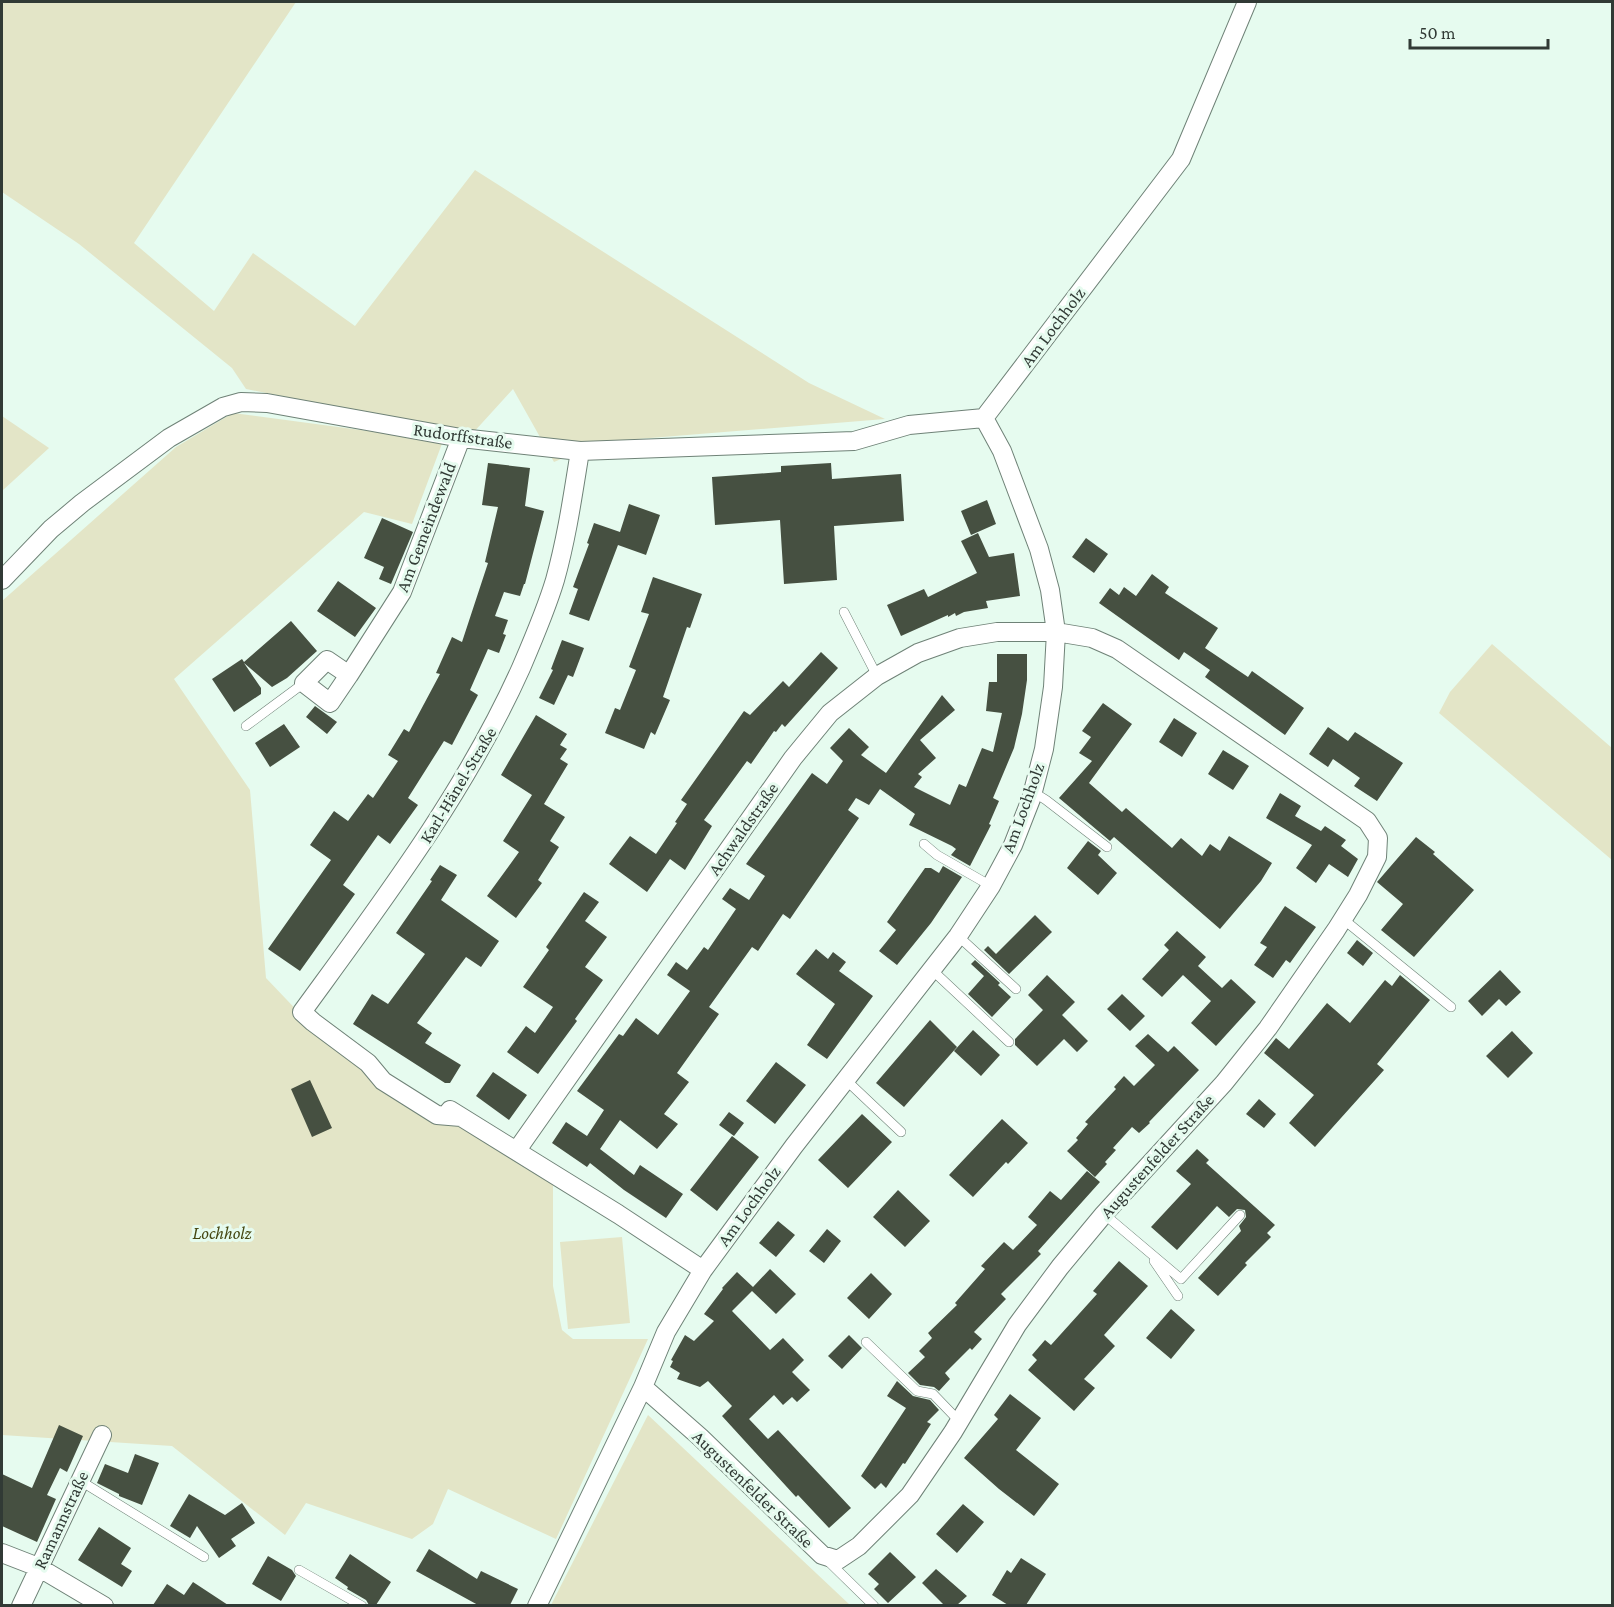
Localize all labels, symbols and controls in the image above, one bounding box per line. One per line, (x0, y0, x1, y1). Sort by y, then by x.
scale bar (1410, 12, 1548, 50)
text: 50 m (1419, 23, 1456, 43)
street label: Am Lochholz (1017, 283, 1089, 371)
street label: Rudorffstraße (412, 419, 514, 453)
street label: Am Gemeindewald (392, 459, 460, 595)
street label: Karl-Hänel-Straße (416, 723, 501, 847)
street label: Am Lochholz (998, 760, 1049, 856)
street label: Achwaldstraße (704, 779, 782, 879)
street label: Augustenfelder Straße (1096, 1090, 1218, 1222)
street label: Am Lochholz (713, 1162, 785, 1250)
park label: Lochholz (192, 1223, 252, 1243)
street label: Augustenfelder Straße (688, 1426, 818, 1552)
street label: Ramannstraße (30, 1468, 92, 1572)

